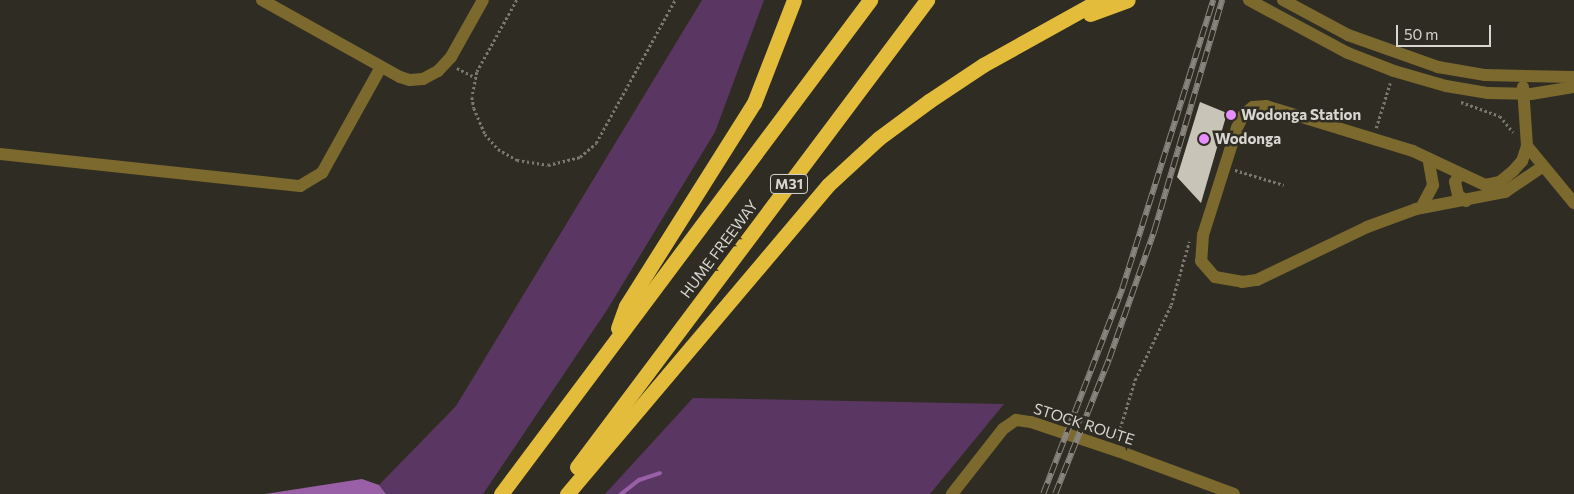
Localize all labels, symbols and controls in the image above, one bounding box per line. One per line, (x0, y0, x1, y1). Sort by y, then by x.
scale bar (1399, 15, 1494, 47)
text: 50 m (1404, 25, 1438, 43)
place label: Wodonga Station (1241, 106, 1361, 124)
marker: Wodonga Station (1225, 109, 1237, 121)
place label: Wodonga (1215, 130, 1281, 148)
marker: Wodonga (1197, 132, 1211, 146)
road number: M31 (769, 172, 809, 195)
street label: HUME FREEWAY (676, 197, 762, 301)
street label: STOCK ROUTE (1031, 399, 1137, 449)

